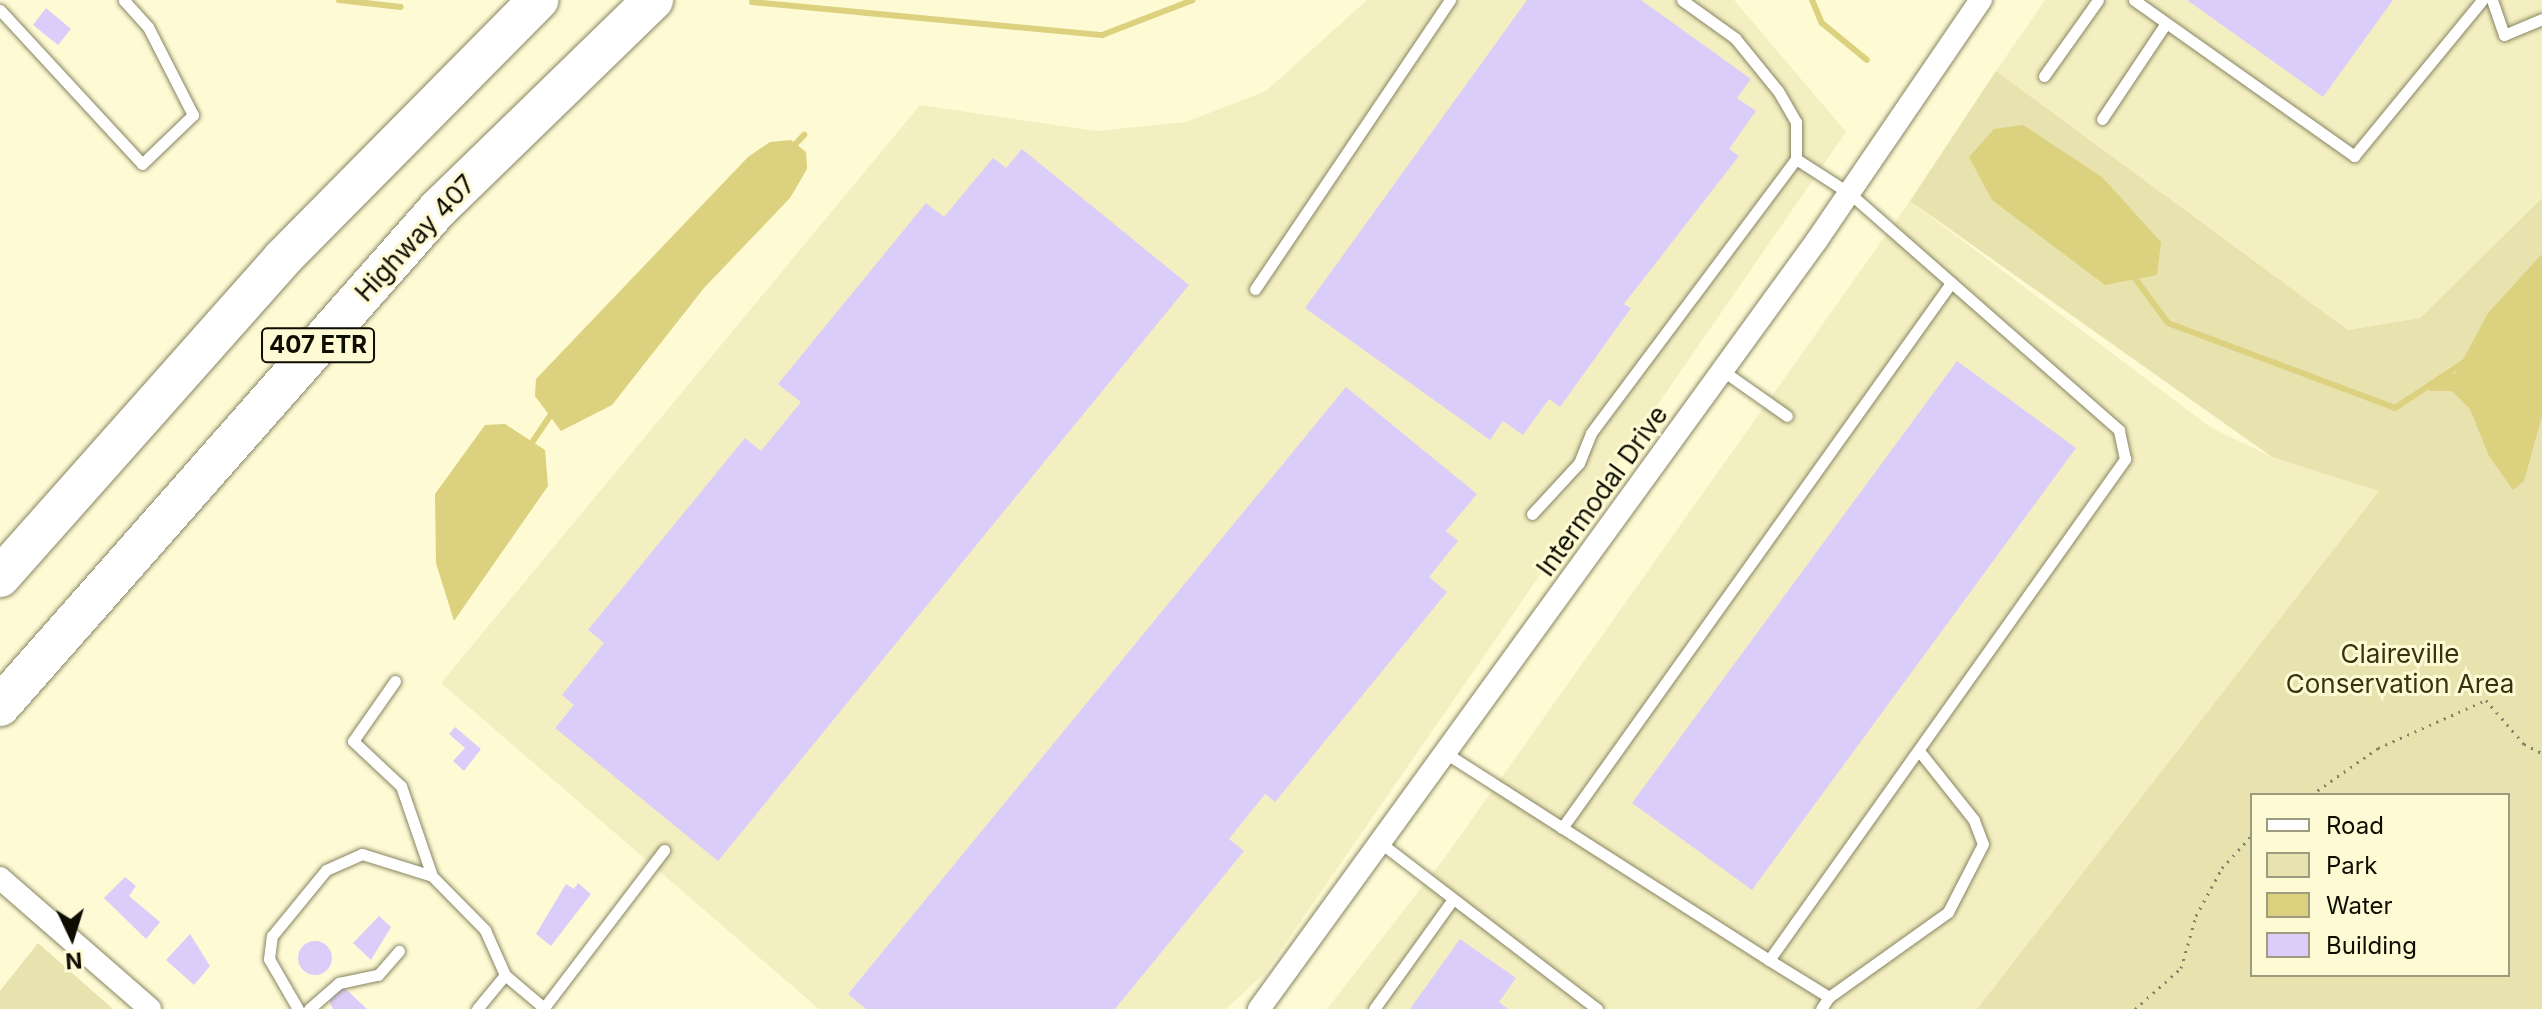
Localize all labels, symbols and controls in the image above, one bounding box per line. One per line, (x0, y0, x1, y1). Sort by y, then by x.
street label: Highway 407 (348, 168, 482, 308)
road number: 407 ETR (260, 325, 376, 365)
street label: Intermodal Drive (1530, 400, 1674, 582)
park label: Claireville Conservation Area (2286, 638, 2514, 700)
legend (2250, 793, 2510, 977)
text: Road (2326, 811, 2384, 840)
text: Park (2326, 851, 2377, 880)
text: Water (2326, 891, 2393, 920)
north arrow (32, 897, 112, 977)
text: Building (2326, 931, 2417, 960)
text: N (64, 947, 83, 974)

